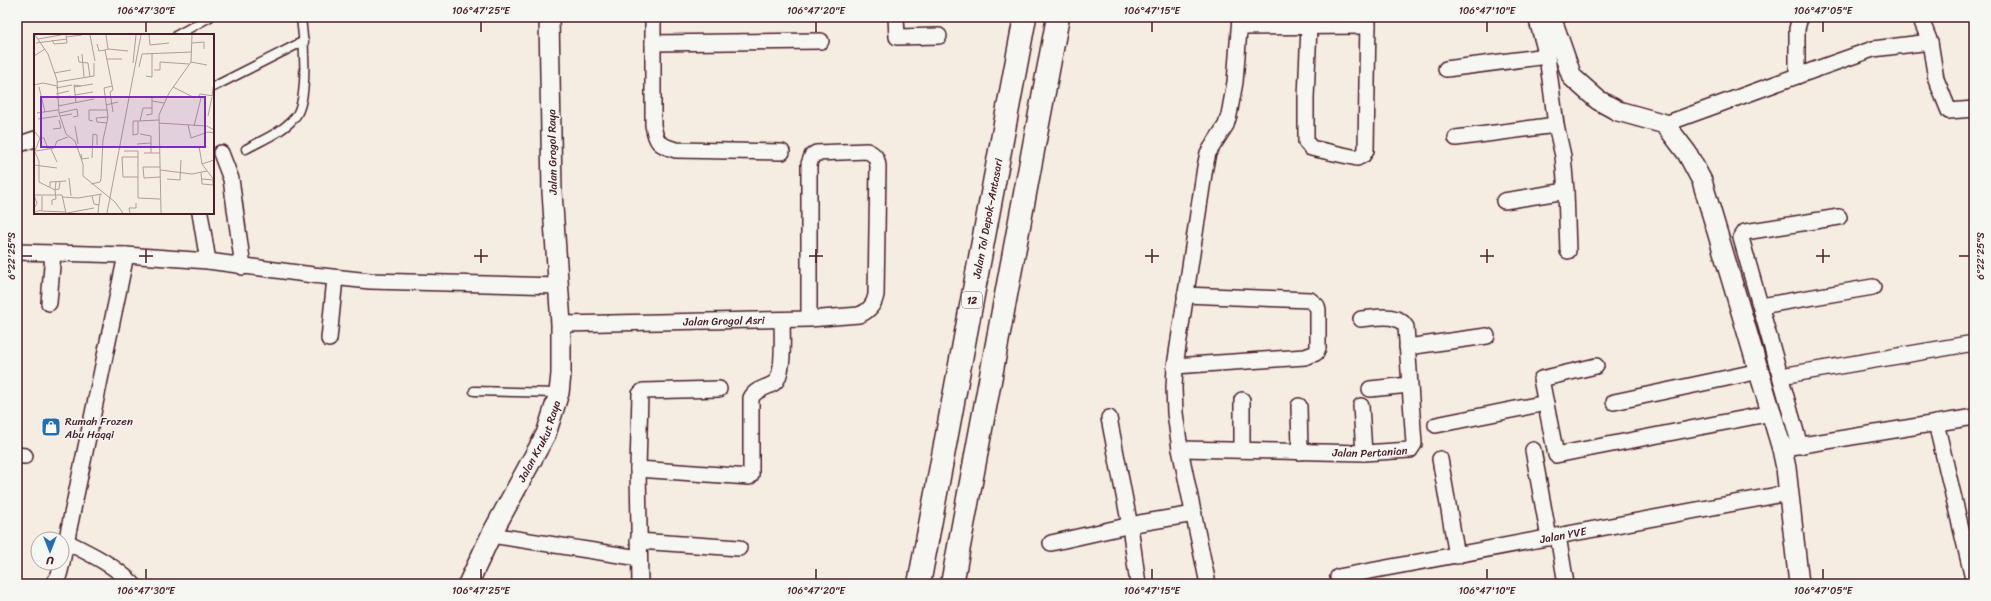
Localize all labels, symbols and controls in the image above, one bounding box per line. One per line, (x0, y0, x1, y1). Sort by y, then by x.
text: 106°47'30"E (117, 2, 176, 20)
text: 106°47'25"E (452, 2, 511, 20)
text: 106°47'20"E (787, 2, 846, 20)
text: 106°47'15"E (1124, 2, 1182, 20)
text: 106°47'10"E (1459, 2, 1517, 20)
text: 106°47'05"E (1794, 2, 1854, 20)
inset map (34, 34, 214, 214)
street label: Jalan Grogol Raya (542, 109, 563, 196)
street label: Jalan Tol Depok–Antasari (967, 156, 1009, 281)
text: 6°22'25"S (3, 232, 21, 280)
text: 6°22'25"S (1972, 232, 1990, 280)
road number: 12 (962, 292, 982, 308)
street label: Jalan Grogol Asri (682, 311, 766, 332)
street label: Jalan Krukut Raya (512, 398, 566, 486)
place label: Rumah Frozen Abu Haqqi (64, 412, 133, 444)
shop icon: Rumah Frozen Abu Haqqi (40, 416, 62, 438)
street label: Jalan Pertanian (1331, 441, 1408, 463)
street label: Jalan YVE (1537, 522, 1589, 549)
north arrow (30, 531, 70, 571)
text: U (46, 551, 54, 570)
text: 106°47'30"E (117, 582, 176, 600)
text: 106°47'25"E (452, 582, 511, 600)
text: 106°47'20"E (787, 582, 846, 600)
text: 106°47'15"E (1124, 582, 1182, 600)
text: 106°47'10"E (1459, 582, 1517, 600)
text: 106°47'05"E (1794, 582, 1854, 600)

